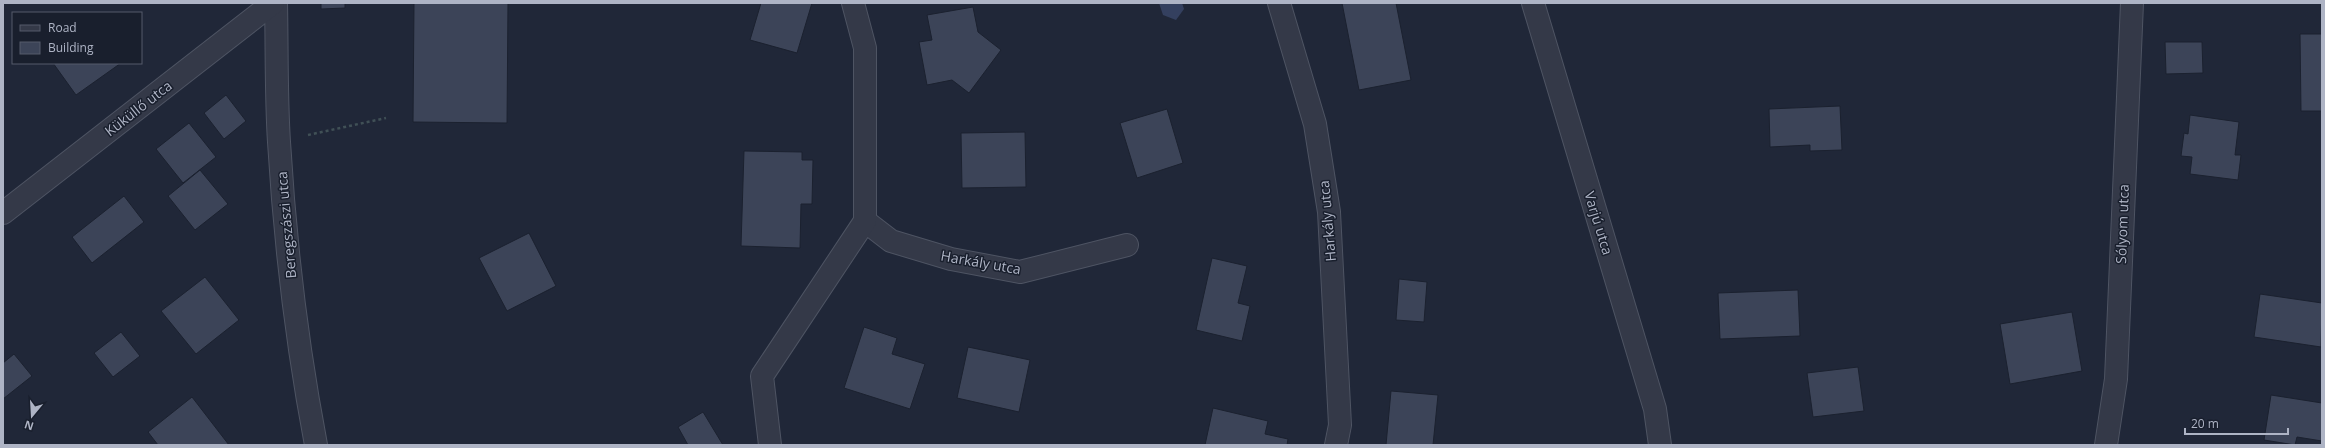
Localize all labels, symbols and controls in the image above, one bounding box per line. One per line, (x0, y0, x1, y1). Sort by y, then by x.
legend (12, 12, 142, 64)
text: Road (48, 19, 77, 36)
text: Building (48, 39, 94, 56)
street label: Küküllő utca (101, 76, 175, 140)
street label: Beregszászi utca (272, 171, 300, 279)
street label: Harkály utca (1314, 180, 1340, 262)
street label: Sólyom utca (2111, 184, 2133, 264)
street label: Varjú utca (1580, 189, 1618, 257)
street label: Harkály utca (939, 246, 1023, 278)
north arrow (12, 396, 52, 436)
scale bar (2185, 410, 2288, 436)
text: 20 m (2191, 415, 2219, 432)
text: N (22, 417, 35, 435)

